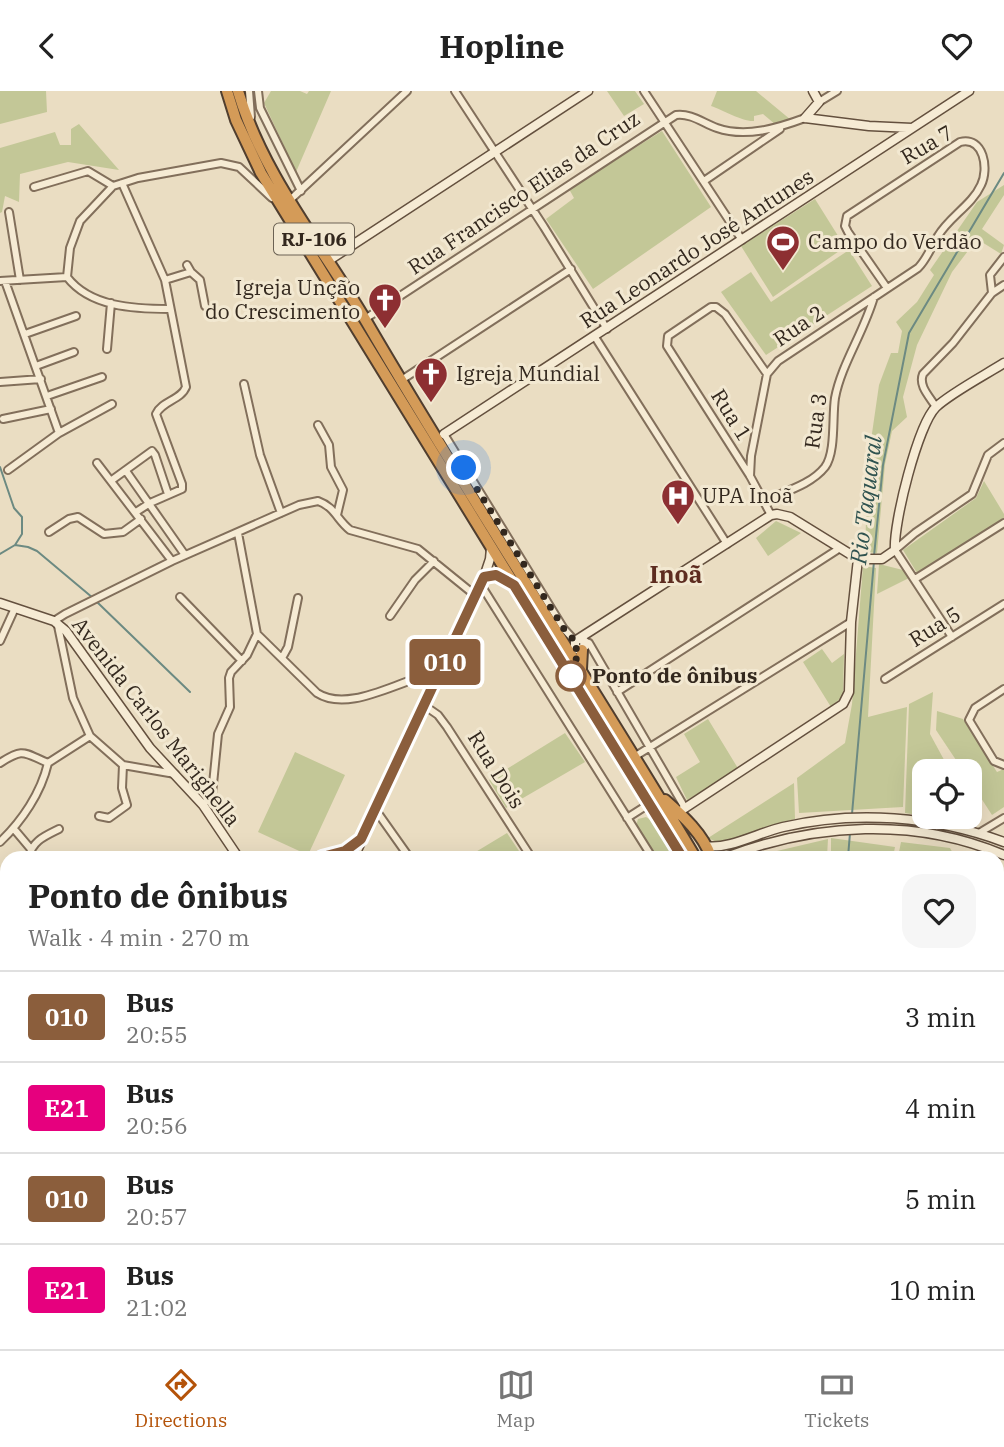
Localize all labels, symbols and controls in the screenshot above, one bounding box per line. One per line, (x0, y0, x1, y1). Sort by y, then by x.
text: Hopline (439, 25, 565, 67)
icon: back (28, 27, 66, 65)
icon: heart (938, 27, 976, 65)
street label: Rua Francisco Elias da Cruz (402, 104, 645, 280)
street label: Rua 7 (895, 118, 958, 170)
street label: Rua Leonardo José Antunes (574, 162, 819, 334)
road number: RJ-106 (274, 223, 354, 255)
sports icon: Campo do Verdão (764, 223, 802, 272)
place label: Campo do Verdão (808, 227, 982, 255)
place label: Igreja Unção do Crescimento (205, 273, 360, 325)
church icon: Igreja Unção do Crescimento (366, 281, 404, 330)
street label: Rua 2 (767, 298, 829, 352)
church icon: Igreja Mundial (412, 355, 450, 404)
place label: Igreja Mundial (456, 359, 600, 387)
street label: Rua 1 (705, 383, 759, 446)
street label: Rua 3 (797, 391, 833, 451)
water label: Rio Taquaral (842, 433, 888, 567)
your location (446, 450, 481, 485)
hospital icon: UPA Inoã (659, 477, 697, 526)
place label: UPA Inoã (702, 481, 793, 509)
district label: Inoã (649, 558, 703, 590)
street label: Rua 5 (903, 599, 966, 653)
street label: Avenida Carlos Marighella (66, 611, 247, 832)
line badge: 010 (405, 639, 485, 685)
text: 010 (423, 646, 467, 678)
marker: Ponto de ônibus (556, 661, 586, 691)
place label: Ponto de ônibus (592, 661, 757, 689)
street label: Rua Dois (462, 725, 532, 814)
map controls (912, 759, 982, 829)
button: locate (912, 759, 982, 829)
text: Ponto de ônibus (28, 874, 288, 917)
button: heart (902, 874, 976, 948)
text: Walk · 4 min · 270 m (28, 922, 250, 952)
text: Bus (126, 985, 174, 1019)
text: 3 min (905, 1000, 976, 1034)
text: 010 (45, 1001, 88, 1033)
text: 20:55 (126, 1019, 188, 1049)
text: Bus (126, 1076, 174, 1110)
text: 4 min (905, 1091, 976, 1125)
text: E21 (44, 1092, 89, 1124)
text: 20:56 (126, 1110, 188, 1140)
text: Bus (126, 1167, 174, 1201)
text: 5 min (905, 1182, 976, 1216)
text: 010 (45, 1183, 88, 1215)
text: 20:57 (126, 1201, 188, 1231)
text: Bus (126, 1258, 174, 1292)
text: 10 min (889, 1273, 976, 1307)
text: E21 (44, 1274, 89, 1306)
text: 21:02 (126, 1292, 188, 1322)
tab: Directions (135, 1366, 227, 1432)
tab: Map (496, 1366, 535, 1432)
tab: Tickets (804, 1366, 869, 1432)

